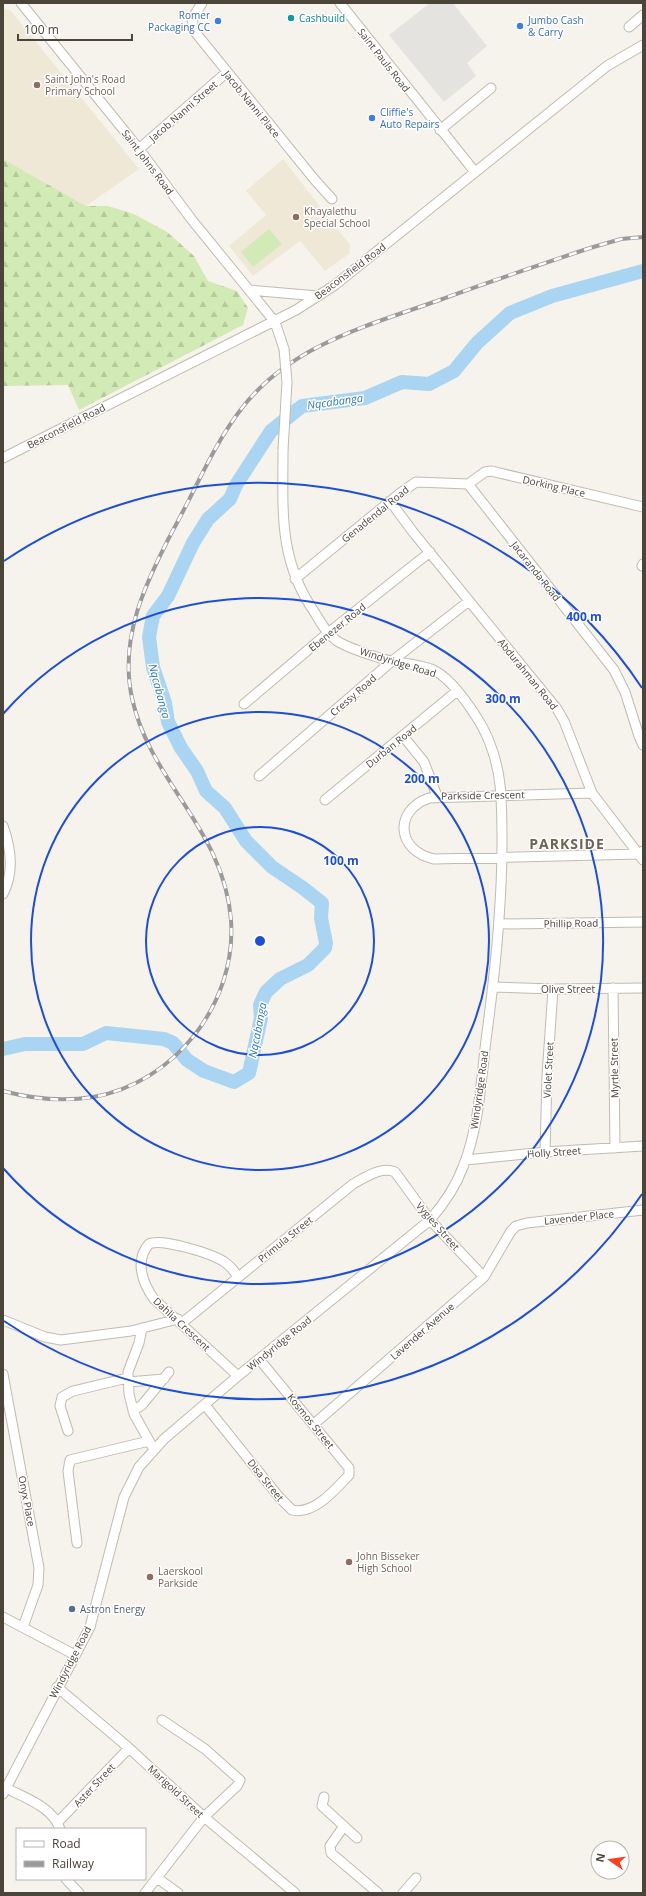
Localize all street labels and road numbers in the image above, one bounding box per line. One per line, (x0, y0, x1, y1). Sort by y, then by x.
street label: Saint Pauls Road (355, 25, 413, 95)
street label: Jacob Nanni Place (220, 67, 284, 141)
street label: Jacob Nanni Street (145, 77, 220, 145)
street label: Saint Johns Road (119, 127, 177, 197)
street label: Beaconsfield Road (311, 240, 389, 302)
street label: Beaconsfield Road (25, 400, 107, 452)
street label: Dorking Place (521, 472, 587, 500)
street label: Genadendal Road (338, 482, 412, 546)
street label: Jacaranda Road (508, 537, 564, 604)
street label: Ebenezer Road (305, 600, 369, 654)
street label: Abdurahman Road (495, 635, 561, 713)
street label: Windyridge Road (358, 644, 438, 680)
street label: Cressy Road (327, 671, 379, 719)
street label: Durban Road (363, 721, 419, 771)
street label: Parkside Crescent (441, 787, 525, 803)
street label: Phillip Road (543, 916, 599, 930)
street label: Olive Street (541, 982, 595, 996)
street label: Myrtle Street (606, 1037, 622, 1098)
street label: Violet Street (540, 1041, 556, 1099)
street label: Windyridge Road (467, 1050, 491, 1130)
street label: Holly Street (527, 1143, 582, 1161)
street label: Vygies Street (413, 1199, 463, 1253)
street label: Lavender Place (543, 1206, 615, 1228)
street label: Primula Street (255, 1212, 316, 1265)
street label: Dahlia Crescent (151, 1294, 214, 1354)
street label: Lavender Avenue (387, 1299, 457, 1363)
street label: Windyridge Road (244, 1313, 314, 1373)
street label: Kosmos Street (284, 1390, 338, 1452)
street label: Disa Street (245, 1456, 288, 1504)
street label: Onyx Place (15, 1475, 39, 1528)
street label: Windyridge Road (46, 1624, 94, 1700)
street label: Aster Street (70, 1760, 118, 1810)
street label: Marigold Street (145, 1761, 207, 1821)

